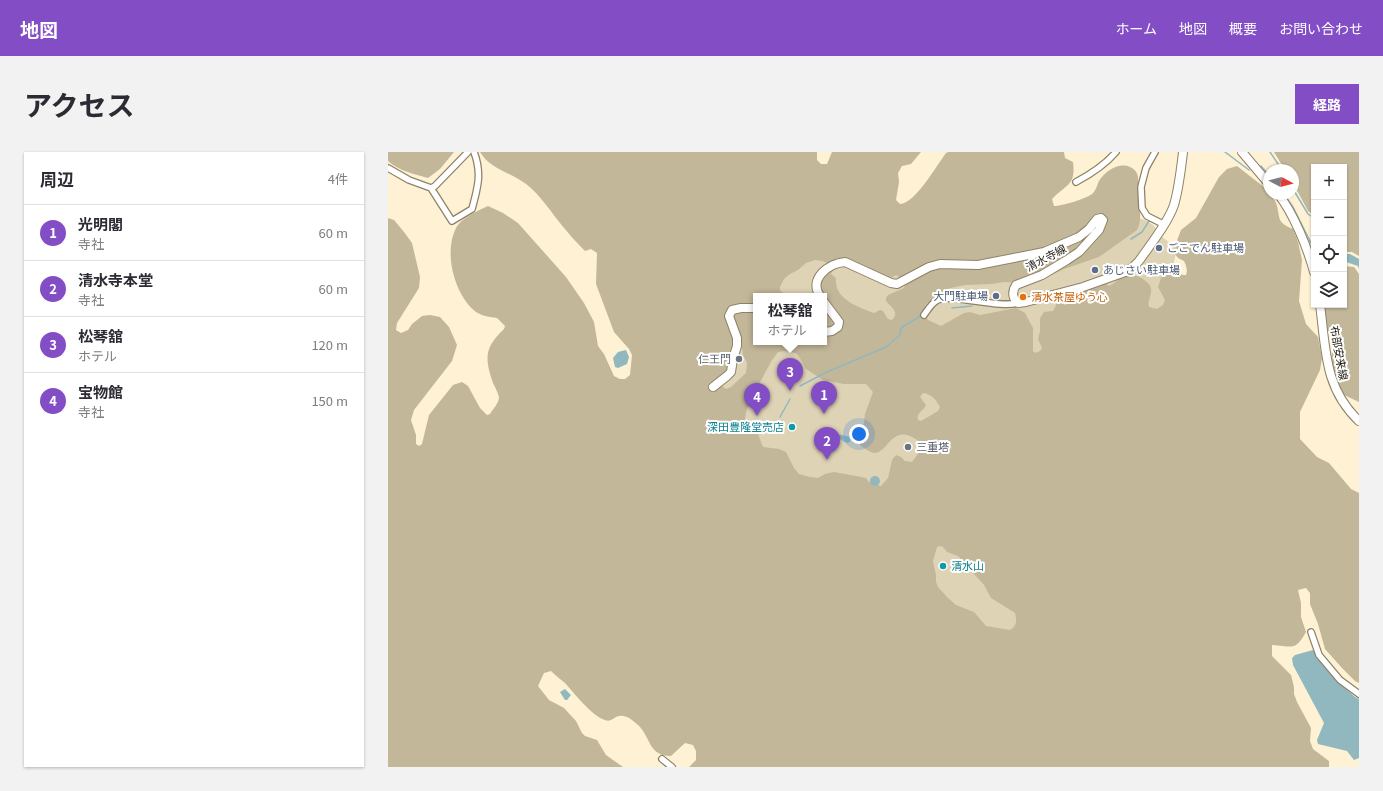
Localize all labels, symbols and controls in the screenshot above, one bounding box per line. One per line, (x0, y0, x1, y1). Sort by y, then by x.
text: 地図 (20, 15, 58, 42)
text: ホーム (1115, 18, 1157, 38)
text: 地図 (1179, 18, 1207, 38)
text: 概要 (1229, 18, 1257, 38)
text: お問い合わせ (1279, 18, 1363, 38)
text: アクセス (24, 84, 135, 124)
button: 経路 (1295, 84, 1359, 124)
north arrow (1263, 164, 1299, 200)
map controls (1311, 164, 1347, 308)
button: + (1311, 164, 1347, 200)
text: 周辺 (40, 166, 74, 191)
text: 4件 (328, 169, 348, 188)
button: − (1311, 200, 1347, 236)
text: 光明閣 (78, 213, 123, 234)
text: 1 (49, 223, 57, 242)
text: 60 m (319, 223, 348, 242)
text: 寺社 (78, 234, 104, 253)
button: locate (1311, 236, 1347, 272)
place label: ごこでん駐車場 (1167, 239, 1244, 255)
street label: 清水寺線 (1022, 240, 1069, 275)
marker: ごこでん駐車場 (1154, 243, 1164, 253)
place label: あじさい駐車場 (1103, 261, 1180, 277)
marker: あじさい駐車場 (1090, 265, 1100, 275)
text: 清水寺本堂 (78, 269, 153, 290)
button: layers (1311, 272, 1347, 308)
text: 2 (49, 279, 57, 298)
text: 60 m (319, 279, 348, 298)
place label: 大門駐車場 (933, 287, 988, 303)
place label: 清水茶屋ゆう心 (1031, 288, 1108, 304)
text: 寺社 (78, 290, 104, 309)
marker: 大門駐車場 (991, 291, 1001, 301)
marker: 清水茶屋ゆう心 (1018, 292, 1028, 302)
popup (753, 293, 827, 345)
text: 松琴舘 (767, 299, 813, 320)
text: ホテル (767, 320, 807, 339)
street label: 布部安来線 (1327, 324, 1353, 381)
text: 松琴舘 (78, 325, 123, 346)
text: 3 (49, 335, 57, 354)
text: 120 m (311, 335, 348, 354)
text: ホテル (78, 346, 117, 365)
place label: 仁王門 (698, 350, 731, 366)
marker: 仁王門 (734, 354, 744, 364)
pin: 3 (777, 358, 803, 391)
text: 宝物館 (78, 381, 123, 402)
pin: 1 (811, 381, 837, 414)
pin: 4 (744, 383, 770, 416)
text: 4 (49, 391, 57, 410)
text: 150 m (311, 391, 348, 410)
text: 寺社 (78, 402, 104, 421)
place label: 深田豊隆堂売店 (707, 418, 784, 434)
marker: 深田豊隆堂売店 (787, 422, 797, 432)
your location (849, 424, 869, 444)
pin: 2 (814, 427, 840, 460)
place label: 三重塔 (916, 438, 949, 454)
marker: 三重塔 (903, 442, 913, 452)
place label: 清水山 (951, 557, 984, 573)
marker: 清水山 (938, 561, 948, 571)

